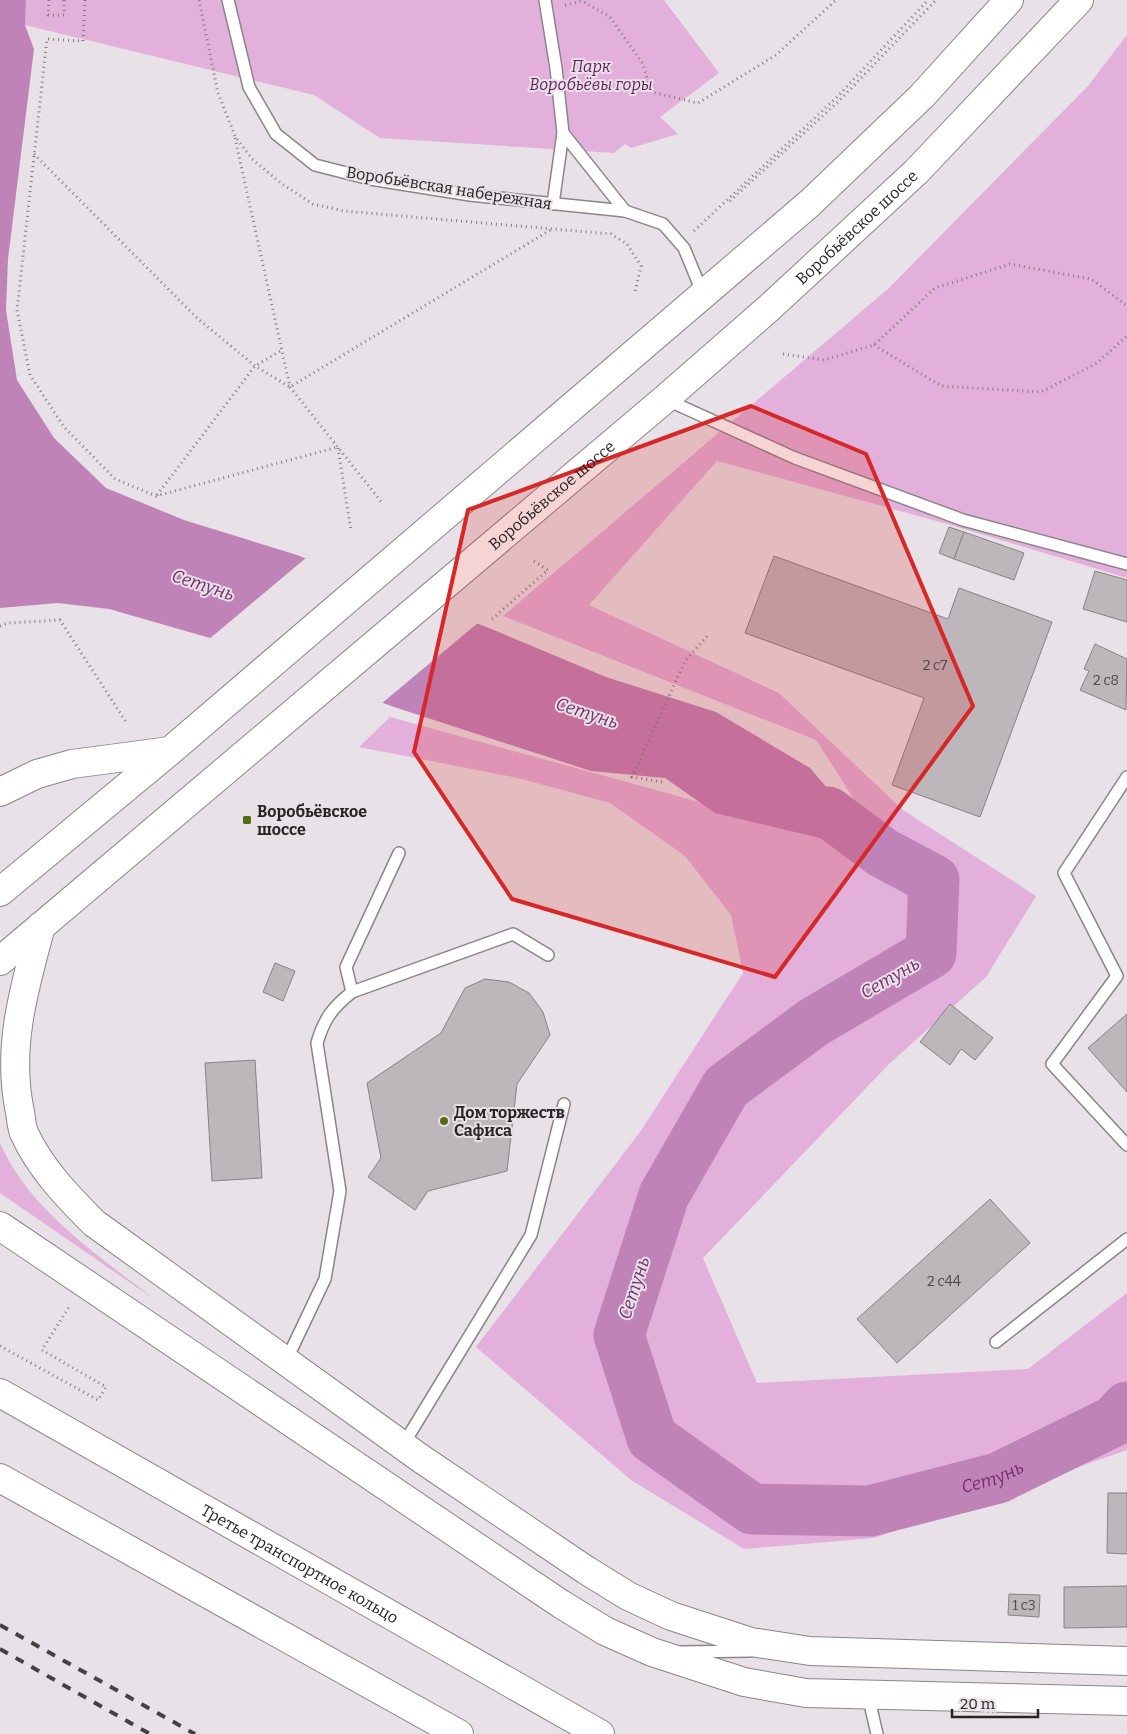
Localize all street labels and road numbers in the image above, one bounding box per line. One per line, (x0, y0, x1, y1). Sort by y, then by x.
street label: Воробьёвская набережная (345, 162, 553, 214)
street label: Воробьёвское шоссе (791, 166, 921, 288)
street label: Воробьёвское шоссе (484, 436, 618, 554)
street label: Третье транспортное кольцо (198, 1500, 402, 1627)

